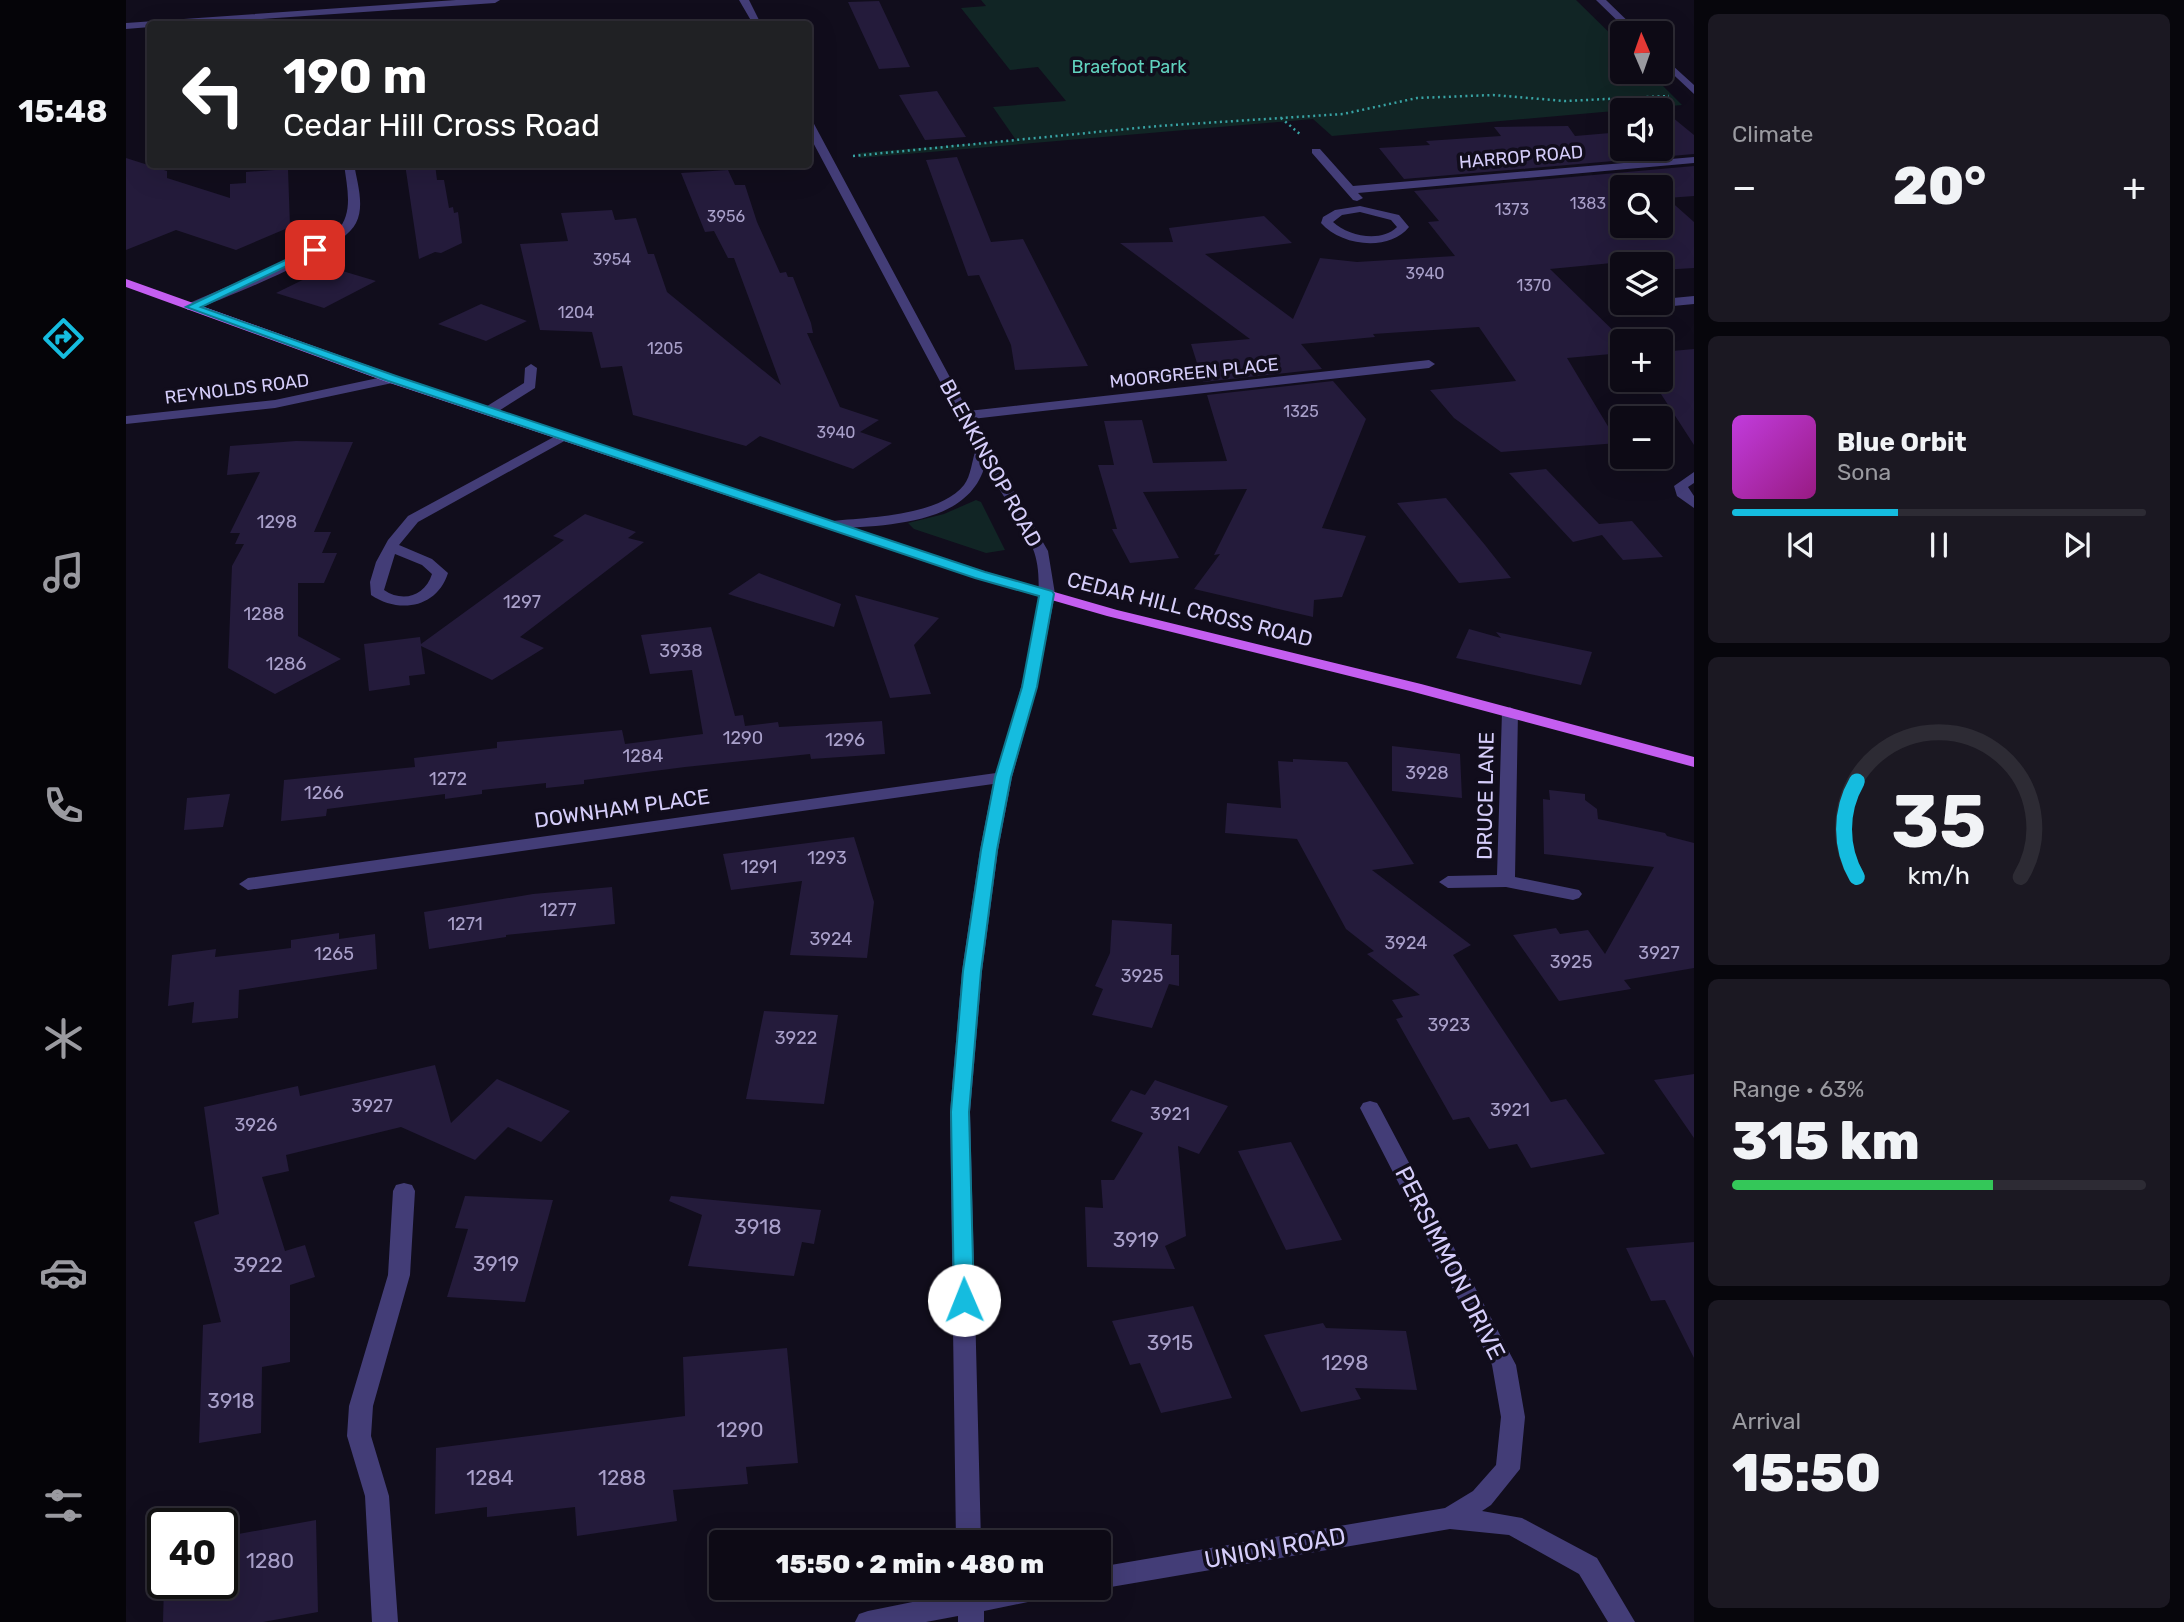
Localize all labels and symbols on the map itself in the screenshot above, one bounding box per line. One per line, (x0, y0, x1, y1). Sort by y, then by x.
north arrow (1610, 21, 1673, 84)
park label: Braefoot Park (1072, 56, 1187, 78)
street label: HARROP ROAD (1458, 141, 1584, 173)
house number: 1383 (1570, 194, 1606, 213)
house number: 1373 (1495, 200, 1529, 219)
house number: 3956 (707, 207, 745, 226)
pin (285, 220, 345, 280)
house number: 3954 (593, 250, 631, 269)
house number: 3940 (1406, 264, 1444, 283)
house number: 1370 (1517, 276, 1551, 295)
house number: 1204 (558, 303, 594, 322)
house number: 1205 (647, 339, 683, 358)
street label: MOORGREEN PLACE (1108, 353, 1280, 393)
street label: REYNOLDS ROAD (164, 369, 310, 409)
street label: BLENKINSOP ROAD (935, 375, 1047, 551)
house number: 1325 (1283, 402, 1319, 421)
house number: 3940 (817, 423, 855, 442)
house number: 1298 (257, 511, 297, 533)
street label: CEDAR HILL CROSS ROAD (1065, 566, 1315, 652)
house number: 1297 (503, 591, 541, 613)
house number: 1288 (243, 603, 285, 625)
house number: 3938 (659, 640, 703, 662)
house number: 1286 (266, 653, 306, 675)
house number: 1290 (723, 727, 763, 749)
house number: 1296 (825, 729, 865, 751)
street label: DRUCE LANE (1471, 732, 1499, 860)
house number: 1284 (623, 745, 663, 767)
house number: 3928 (1405, 762, 1449, 784)
house number: 1272 (429, 768, 467, 790)
house number: 1266 (304, 782, 344, 804)
street label: DOWNHAM PLACE (533, 783, 711, 833)
house number: 1293 (807, 847, 847, 869)
house number: 1291 (741, 856, 777, 878)
house number: 1277 (540, 899, 576, 921)
house number: 1271 (447, 913, 483, 935)
house number: 3924 (809, 928, 853, 950)
house number: 3924 (1384, 932, 1428, 954)
house number: 3927 (1638, 942, 1680, 964)
house number: 1265 (314, 943, 354, 965)
house number: 3925 (1550, 951, 1592, 973)
house number: 3925 (1121, 965, 1163, 987)
house number: 3923 (1428, 1014, 1470, 1036)
house number: 3922 (775, 1027, 817, 1049)
house number: 3927 (351, 1095, 393, 1117)
house number: 3921 (1490, 1099, 1530, 1121)
house number: 3921 (1150, 1103, 1190, 1125)
house number: 3926 (235, 1114, 278, 1136)
street label: PERSIMMON DRIVE (1389, 1162, 1511, 1364)
house number: 3918 (734, 1214, 782, 1239)
house number: 3919 (1113, 1227, 1159, 1252)
house number: 3919 (473, 1251, 519, 1276)
house number: 3922 (233, 1252, 283, 1277)
position arrow (927, 1263, 1001, 1337)
house number: 3915 (1147, 1330, 1193, 1355)
house number: 1298 (1321, 1350, 1369, 1375)
house number: 3918 (207, 1388, 255, 1413)
house number: 1290 (716, 1417, 764, 1442)
house number: 1284 (466, 1465, 514, 1490)
house number: 1288 (598, 1465, 646, 1490)
speed limit sign: 40 (147, 1508, 238, 1599)
street label: UNION ROAD (1202, 1522, 1348, 1574)
house number: 1280 (246, 1548, 294, 1573)

